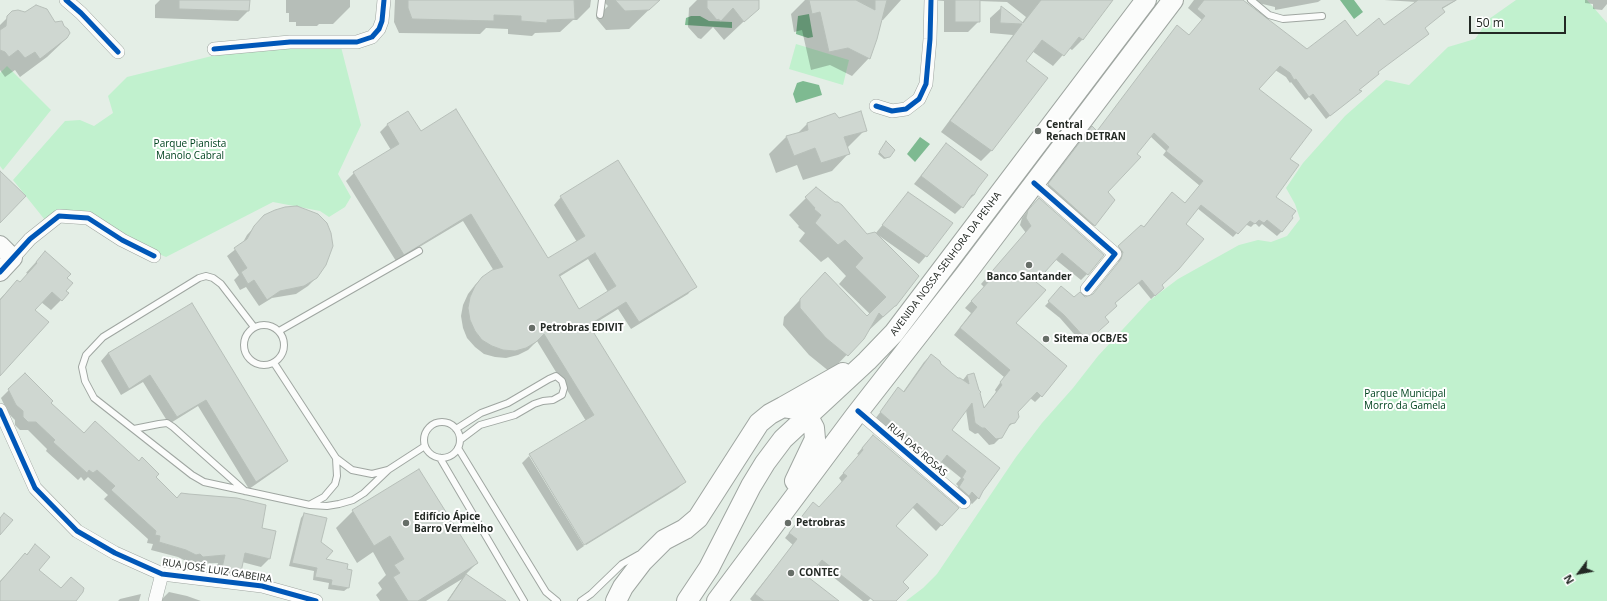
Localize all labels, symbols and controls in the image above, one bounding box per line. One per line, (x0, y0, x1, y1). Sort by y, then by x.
scale bar (1471, 8, 1568, 34)
text: 50 m (1476, 14, 1504, 31)
place label: Central Renach DETRAN (1046, 119, 1126, 142)
marker: Central Renach DETRAN (1033, 126, 1043, 136)
park label: Parque Pianista Manolo Cabral (154, 138, 226, 162)
street label: AVENIDA NOSSA SENHORA DA PENHA (888, 190, 1004, 338)
marker: Banco Santander (1024, 260, 1034, 270)
place label: Banco Santander (986, 271, 1072, 283)
place label: Petrobras EDIVIT (540, 322, 624, 334)
marker: Petrobras EDIVIT (527, 323, 537, 333)
place label: Sitema OCB/ES (1054, 333, 1128, 345)
marker: Sitema OCB/ES (1041, 334, 1051, 344)
park label: Parque Municipal Morro da Gamela (1364, 388, 1446, 412)
street label: RUA DAS ROSAS (885, 421, 949, 479)
place label: Edifício Ápice Barro Vermelho (414, 511, 493, 534)
place label: Petrobras (796, 517, 845, 529)
marker: Edifício Ápice Barro Vermelho (401, 518, 411, 528)
marker: Petrobras (783, 518, 793, 528)
north arrow (1559, 553, 1599, 593)
street label: RUA JOSÉ LUIZ GABEIRA (161, 556, 273, 586)
place label: CONTEC (799, 567, 839, 579)
marker: CONTEC (786, 568, 796, 578)
text: N (1560, 572, 1577, 587)

